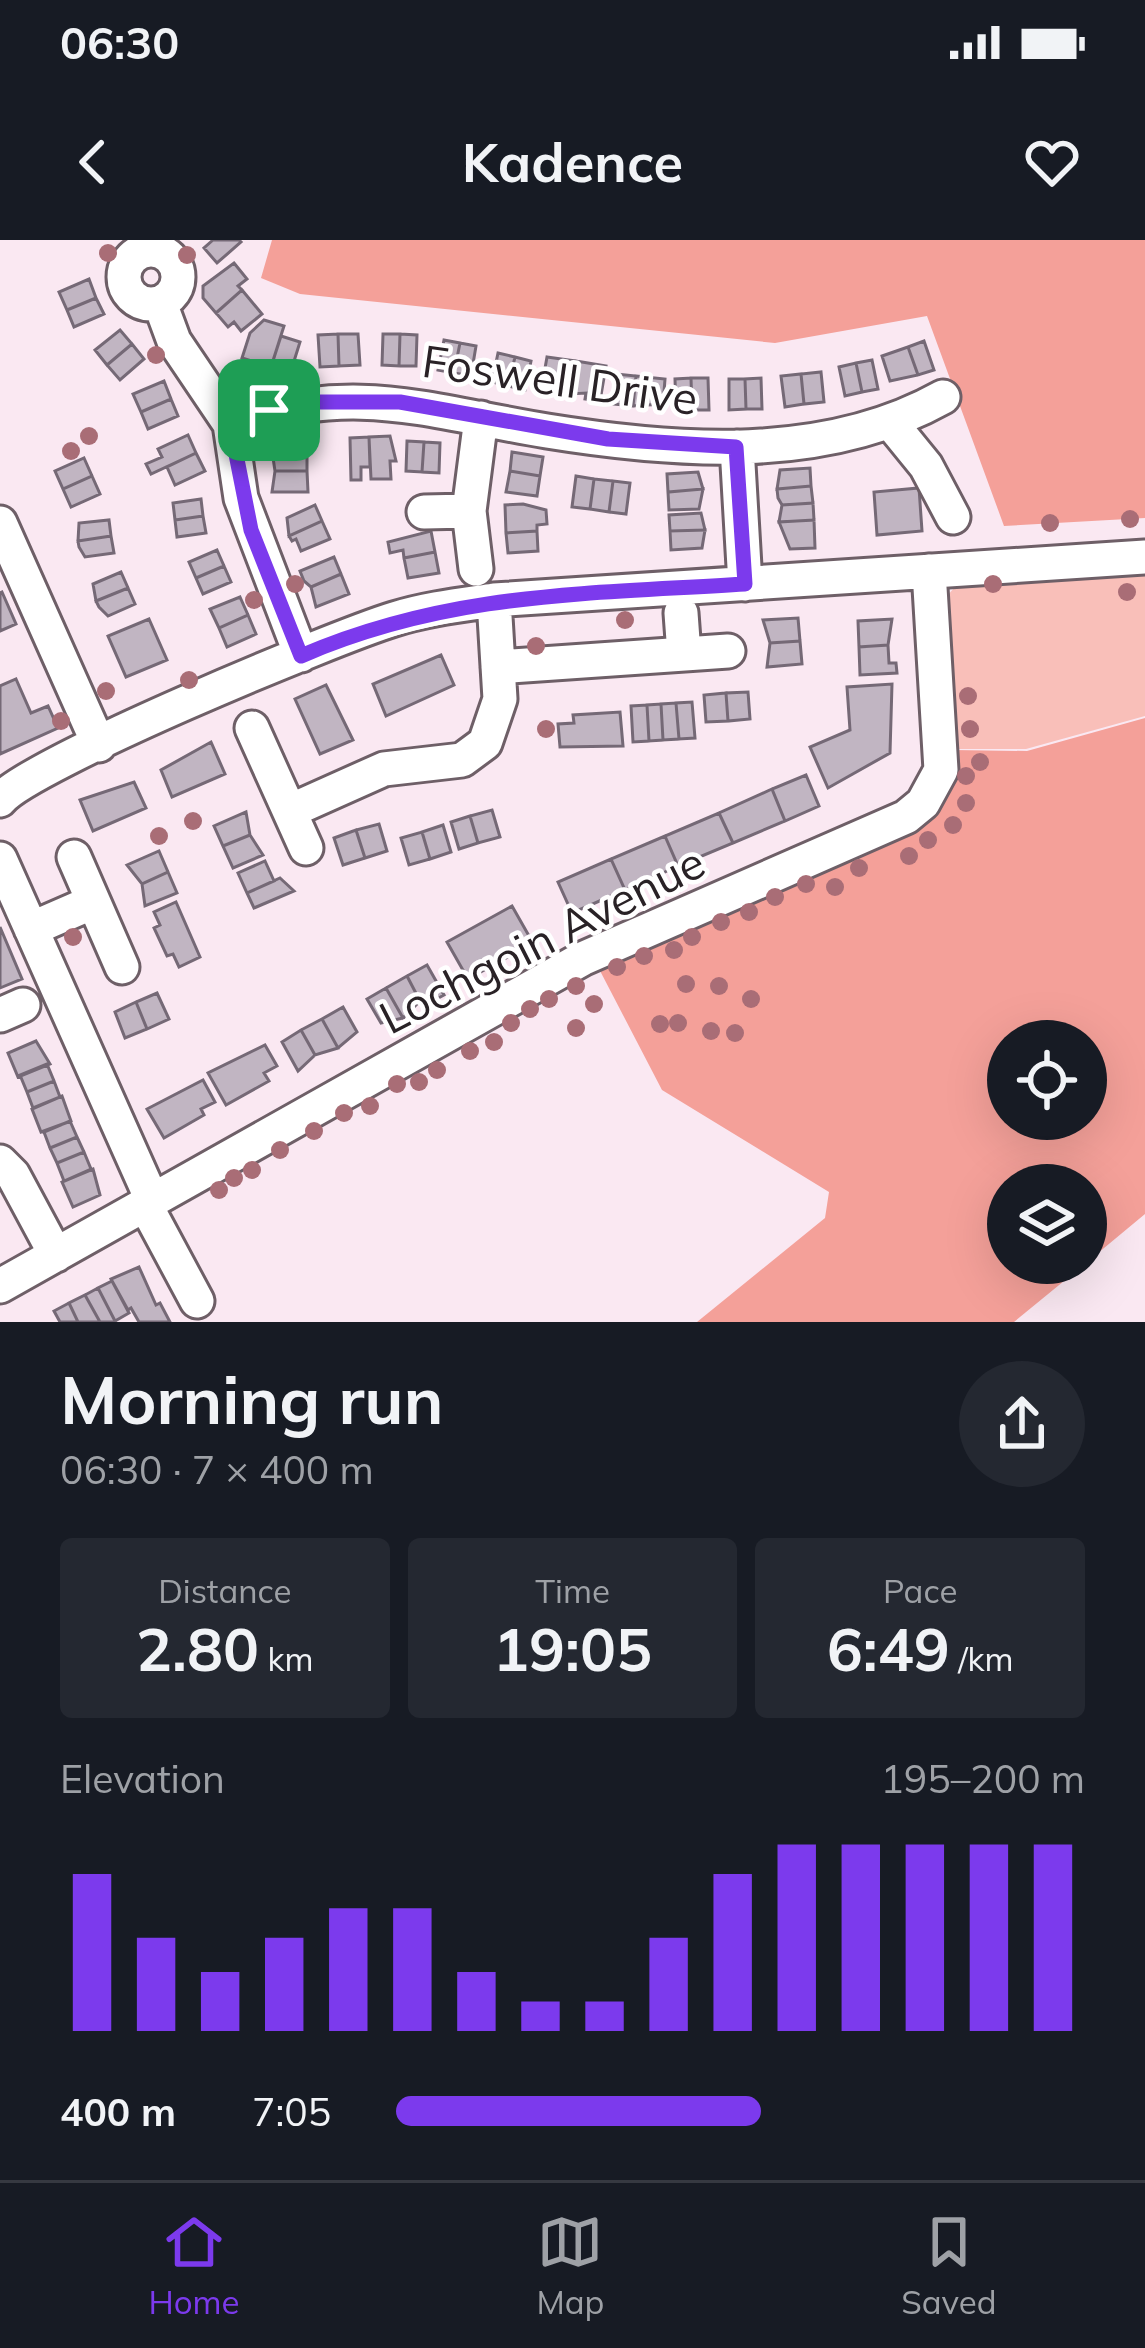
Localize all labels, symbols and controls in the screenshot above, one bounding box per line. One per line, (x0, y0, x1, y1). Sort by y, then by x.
text: 06:30 (60, 14, 179, 70)
text: Kadence (462, 128, 683, 196)
icon: back (60, 129, 126, 195)
icon: heart (1019, 129, 1085, 195)
street label: Foswell Drive (419, 332, 701, 426)
pin (218, 359, 320, 461)
icon: arrive (236, 377, 302, 443)
street label: Lochgoin Avenue (370, 833, 713, 1045)
map controls (987, 1020, 1107, 1284)
button: locate (987, 1020, 1107, 1140)
button: layers (987, 1164, 1107, 1284)
text: Morning run (60, 1358, 443, 1441)
button: share (959, 1361, 1085, 1487)
text: 06:30 · 7 × 400 m (60, 1445, 374, 1494)
text: Distance (158, 1570, 292, 1611)
text: Time (535, 1570, 610, 1611)
text: Pace (883, 1570, 957, 1611)
text: 2.80 (136, 1611, 259, 1686)
text: 19:05 (493, 1611, 652, 1686)
text: 6:49 (827, 1611, 950, 1686)
text: km (259, 1638, 314, 1679)
text: /km (950, 1638, 1014, 1679)
text: Elevation (60, 1754, 225, 1803)
text: 195–200 m (880, 1754, 1085, 1803)
text: 400 m (60, 2087, 176, 2136)
text: 7:05 (252, 2087, 331, 2136)
tab: Home (148, 2209, 240, 2322)
tab: Map (536, 2209, 604, 2322)
tab: Saved (901, 2209, 997, 2322)

